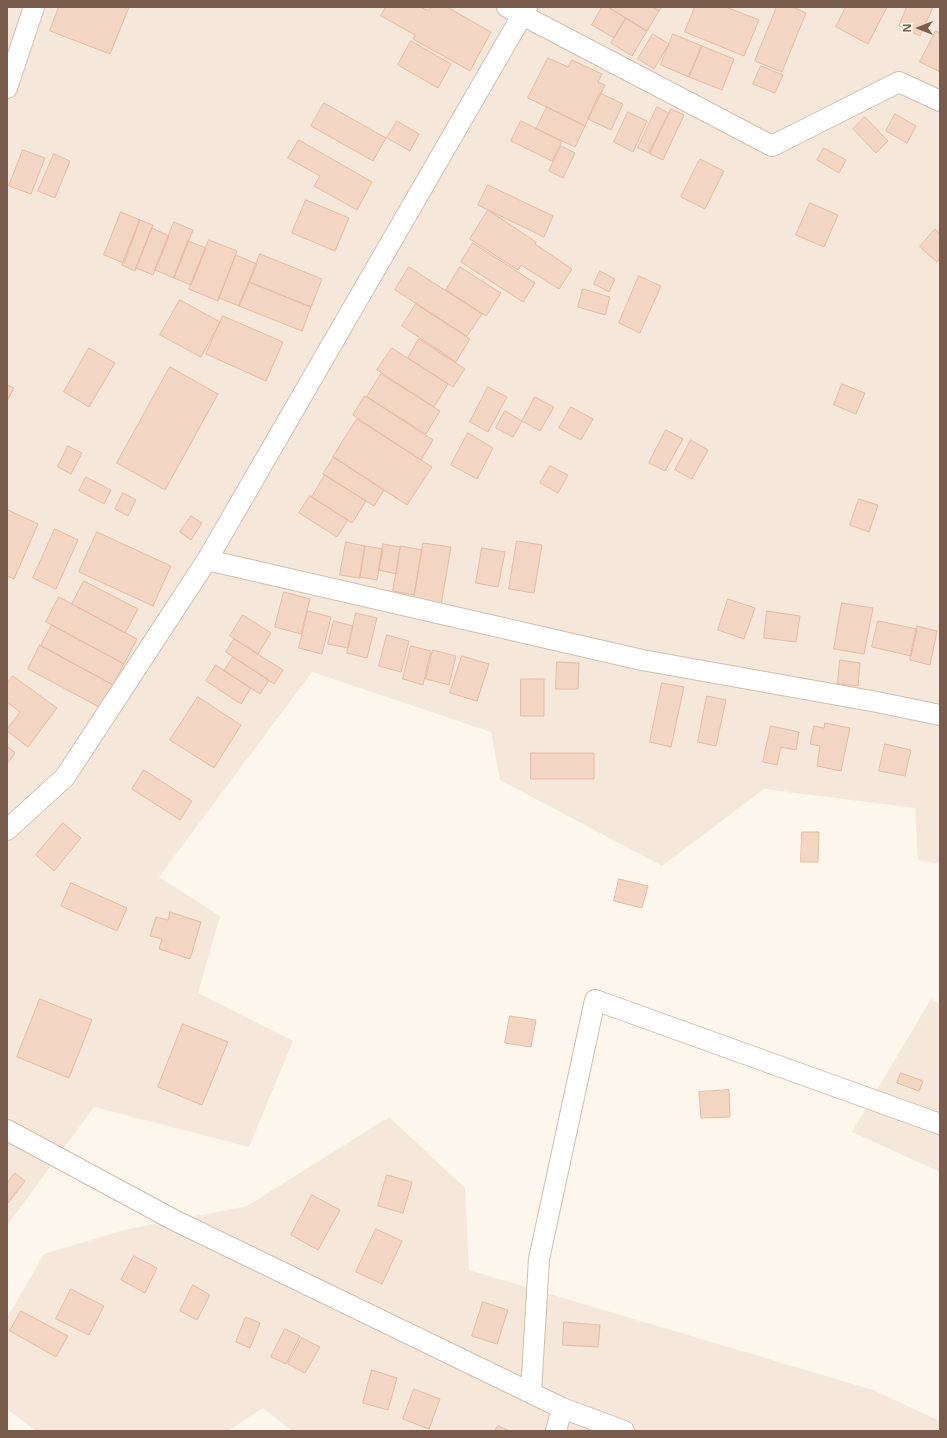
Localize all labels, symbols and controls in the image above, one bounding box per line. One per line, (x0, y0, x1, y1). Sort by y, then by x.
north arrow (899, 8, 939, 48)
text: N (899, 24, 914, 32)

